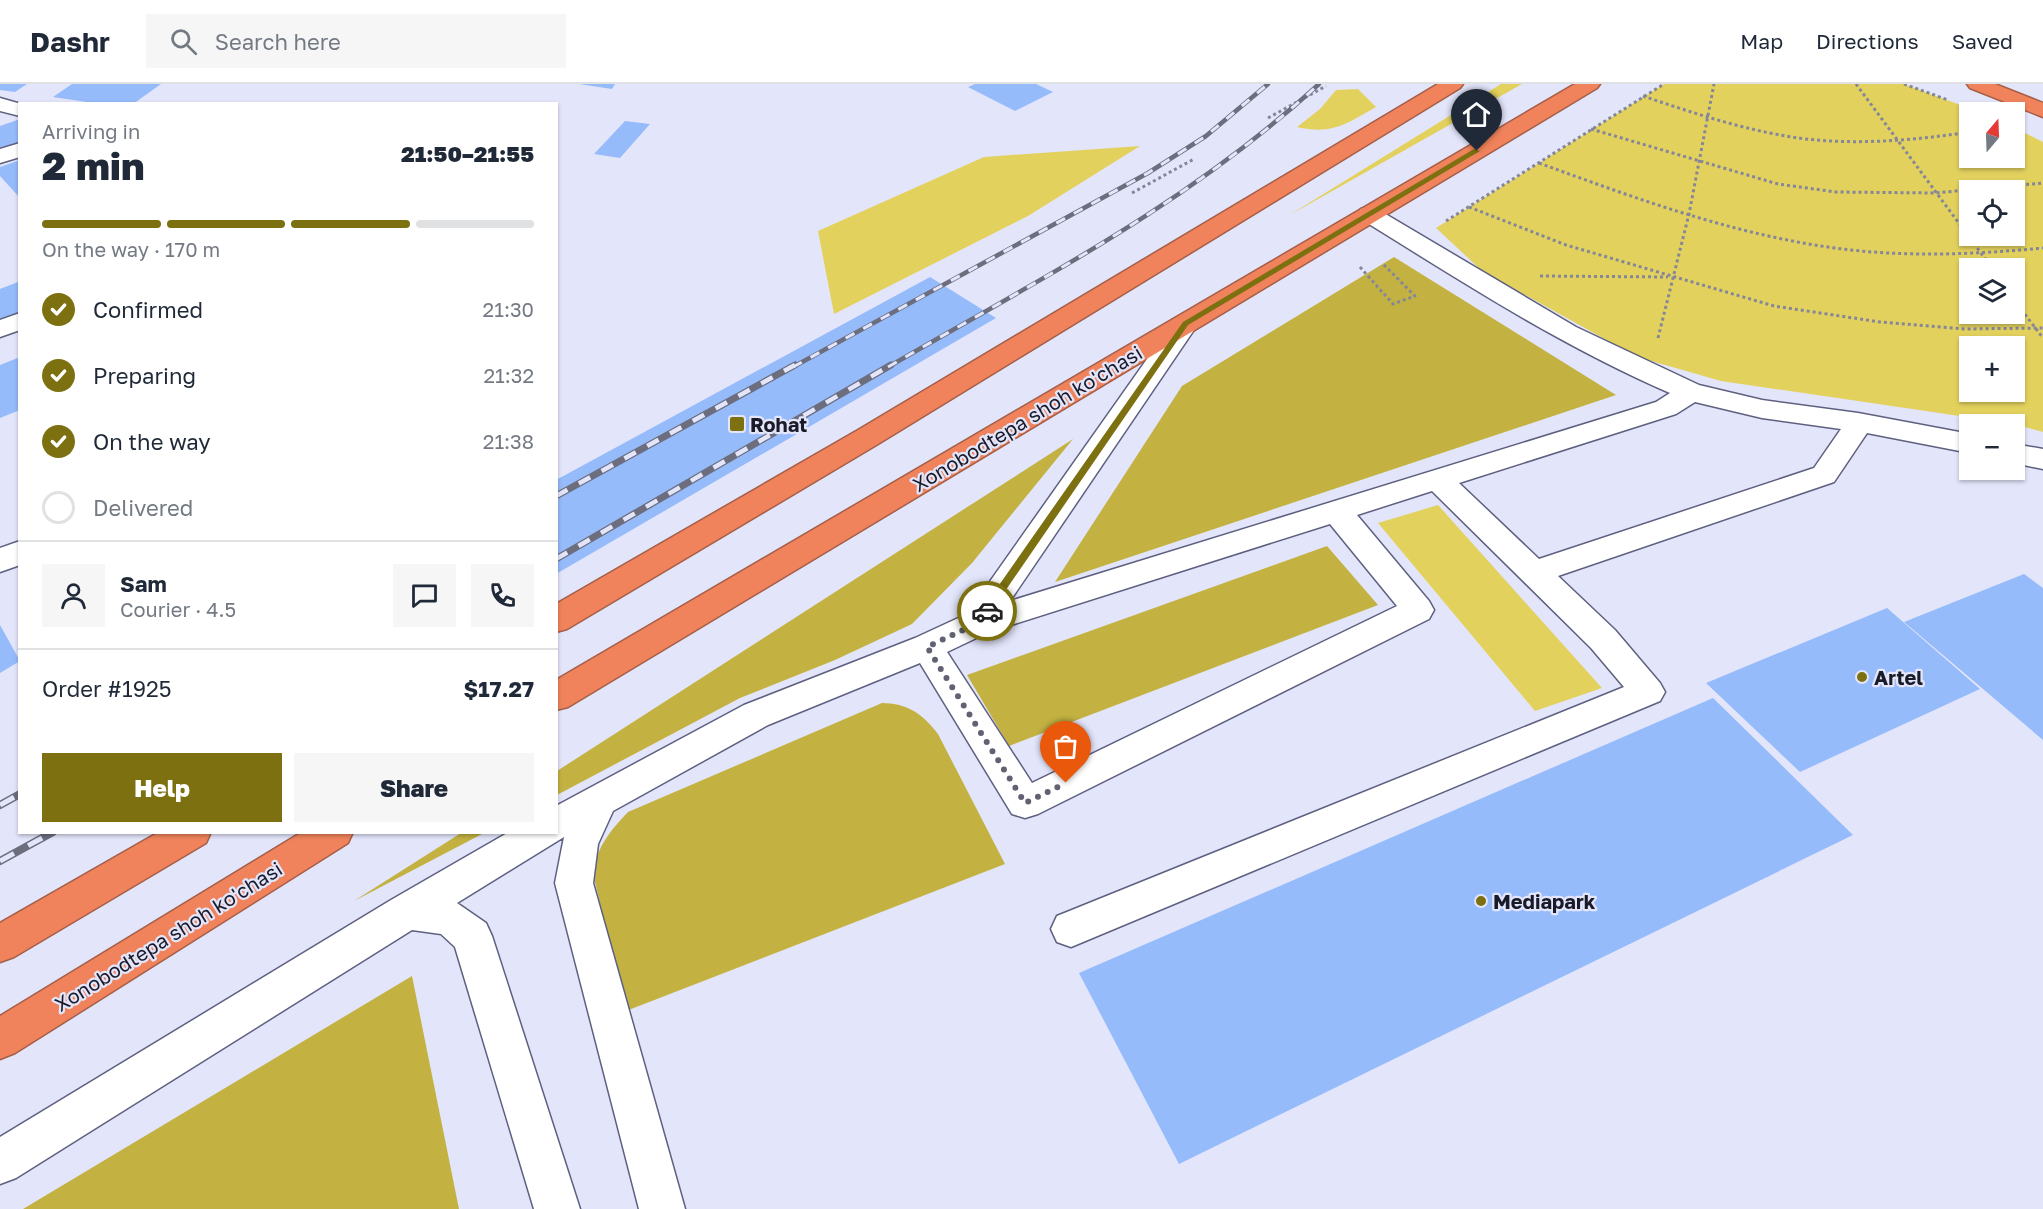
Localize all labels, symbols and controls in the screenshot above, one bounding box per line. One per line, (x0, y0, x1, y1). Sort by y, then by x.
search box (146, 14, 566, 68)
text: Dashr (30, 25, 110, 58)
icon: search (167, 25, 200, 58)
text: Search here (215, 28, 341, 55)
text: Map (1740, 28, 1783, 54)
text: Directions (1816, 28, 1919, 54)
text: Saved (1952, 28, 2013, 54)
pin (1451, 89, 1502, 151)
icon: home (1460, 98, 1493, 131)
north arrow (1959, 102, 2025, 168)
map controls (1959, 102, 2025, 480)
text: Arriving in (42, 119, 140, 143)
text: 21:50–21:55 (401, 140, 534, 167)
text: 2 min (42, 142, 145, 189)
button: locate (1959, 180, 2025, 246)
text: On the way · 170 m (42, 237, 220, 261)
button: layers (1959, 258, 2025, 324)
icon: check (42, 293, 75, 326)
text: Confirmed (93, 296, 203, 323)
text: 21:30 (483, 297, 534, 321)
button: + (1959, 336, 2025, 402)
street label: Xonobodtepa shoh ko'chasi (908, 340, 1146, 496)
icon: check (42, 359, 75, 392)
text: Preparing (93, 362, 196, 389)
text: 21:32 (483, 363, 534, 387)
place label: Rohat (750, 412, 807, 436)
button: − (1959, 414, 2025, 480)
marker: Rohat (728, 415, 746, 433)
icon: check (42, 425, 75, 458)
text: On the way (93, 428, 211, 455)
text: 21:38 (483, 429, 534, 453)
text: Delivered (93, 494, 193, 521)
button: person (42, 564, 105, 627)
button: chat (393, 564, 456, 627)
button: phone (471, 564, 534, 627)
text: Sam (120, 570, 167, 597)
courier (957, 581, 1017, 641)
icon: car (971, 595, 1004, 628)
text: Courier · 4.5 (120, 597, 236, 621)
place label: Artel (1874, 665, 1923, 689)
marker: Artel (1855, 670, 1869, 684)
text: Order #1925 (42, 675, 171, 702)
text: $17.27 (463, 675, 534, 702)
pin (1040, 721, 1091, 783)
icon: bag (1049, 730, 1082, 763)
button: Help (42, 753, 282, 822)
button: Share (294, 753, 534, 822)
street label: Xonobodtepa shoh ko'chasi (50, 856, 286, 1016)
place label: Mediapark (1493, 889, 1596, 913)
marker: Mediapark (1474, 894, 1488, 908)

